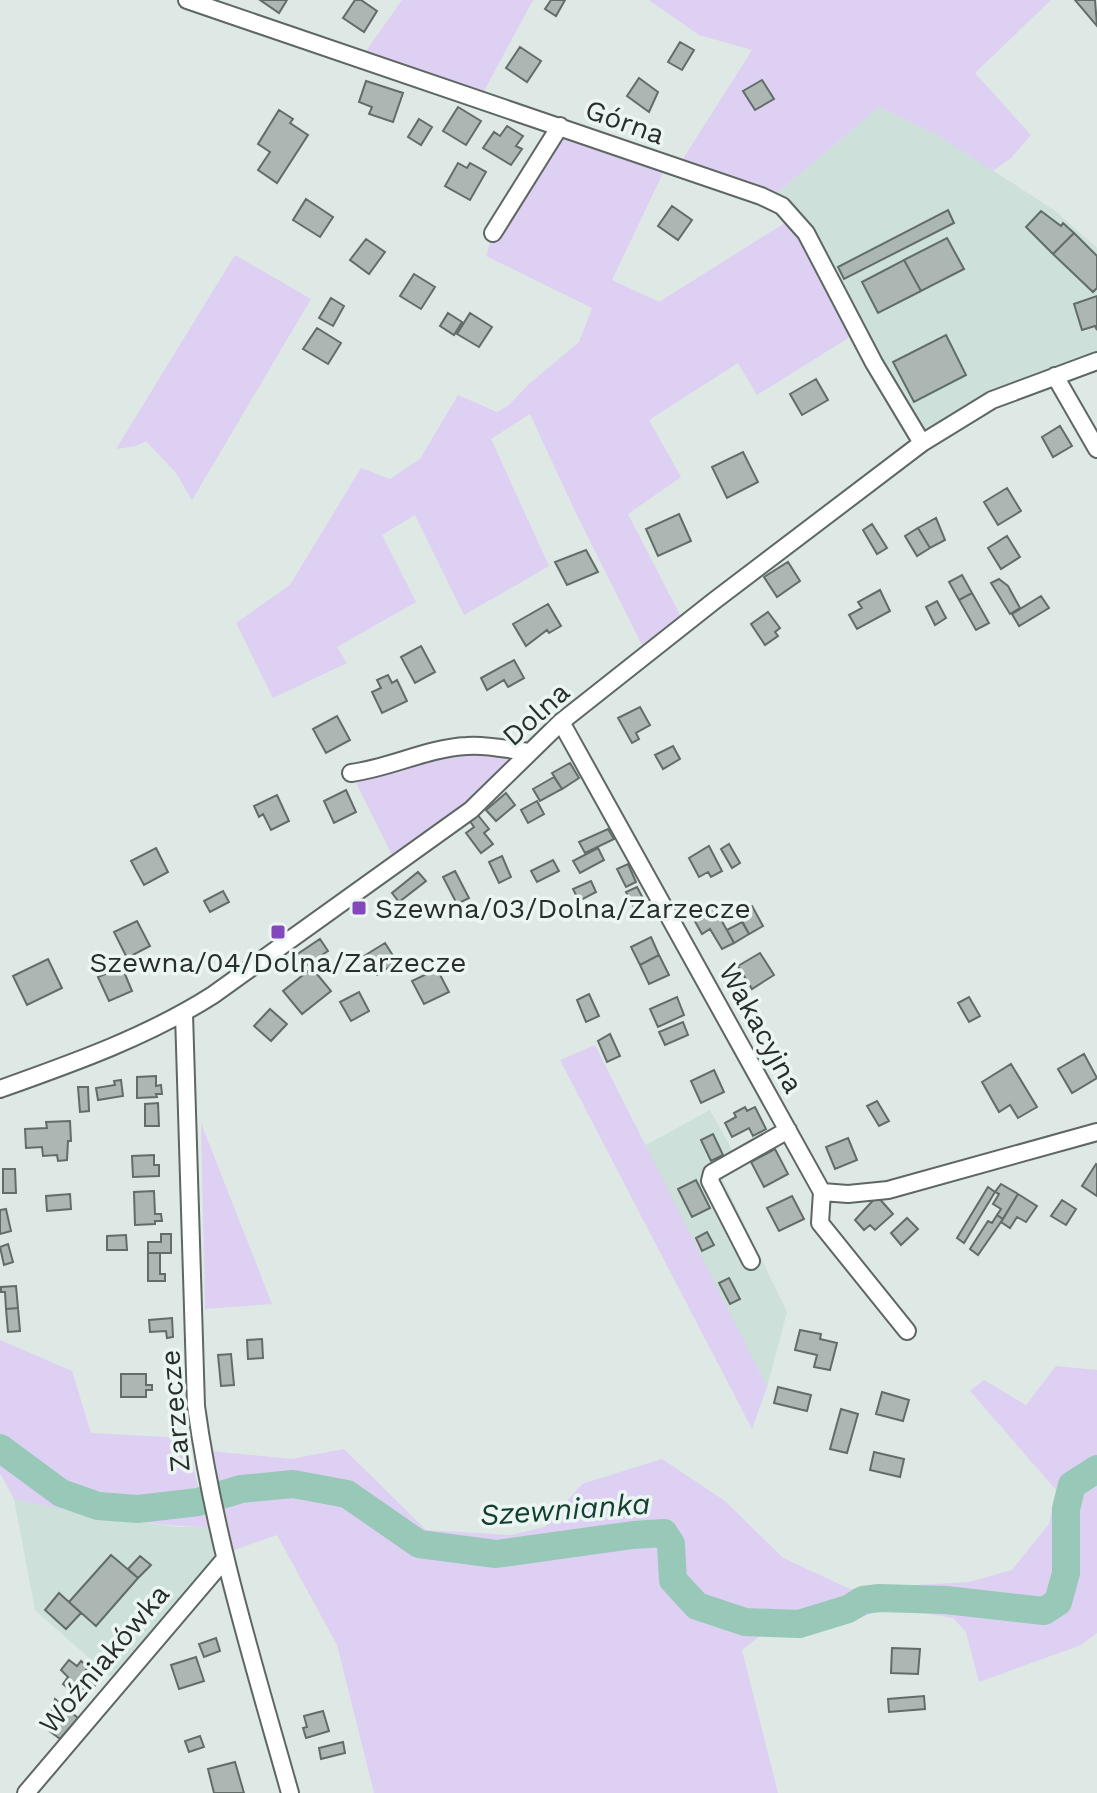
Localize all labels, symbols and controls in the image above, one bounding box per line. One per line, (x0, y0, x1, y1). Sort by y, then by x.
street label: Górna (581, 93, 669, 152)
street label: Dolna (496, 675, 576, 753)
place label: Szewna/03/Dolna/Zarzecze (375, 892, 751, 925)
marker: Szewna/03/Dolna/Zarzecze (350, 899, 368, 917)
marker: Szewna/04/Dolna/Zarzecze (269, 923, 287, 941)
place label: Szewna/04/Dolna/Zarzecze (90, 946, 466, 979)
street label: Wakacyjna (712, 957, 810, 1099)
street label: Zarzecze (153, 1349, 197, 1473)
water label: Szewnianka (479, 1486, 651, 1532)
street label: Woźniakówka (32, 1578, 176, 1740)

